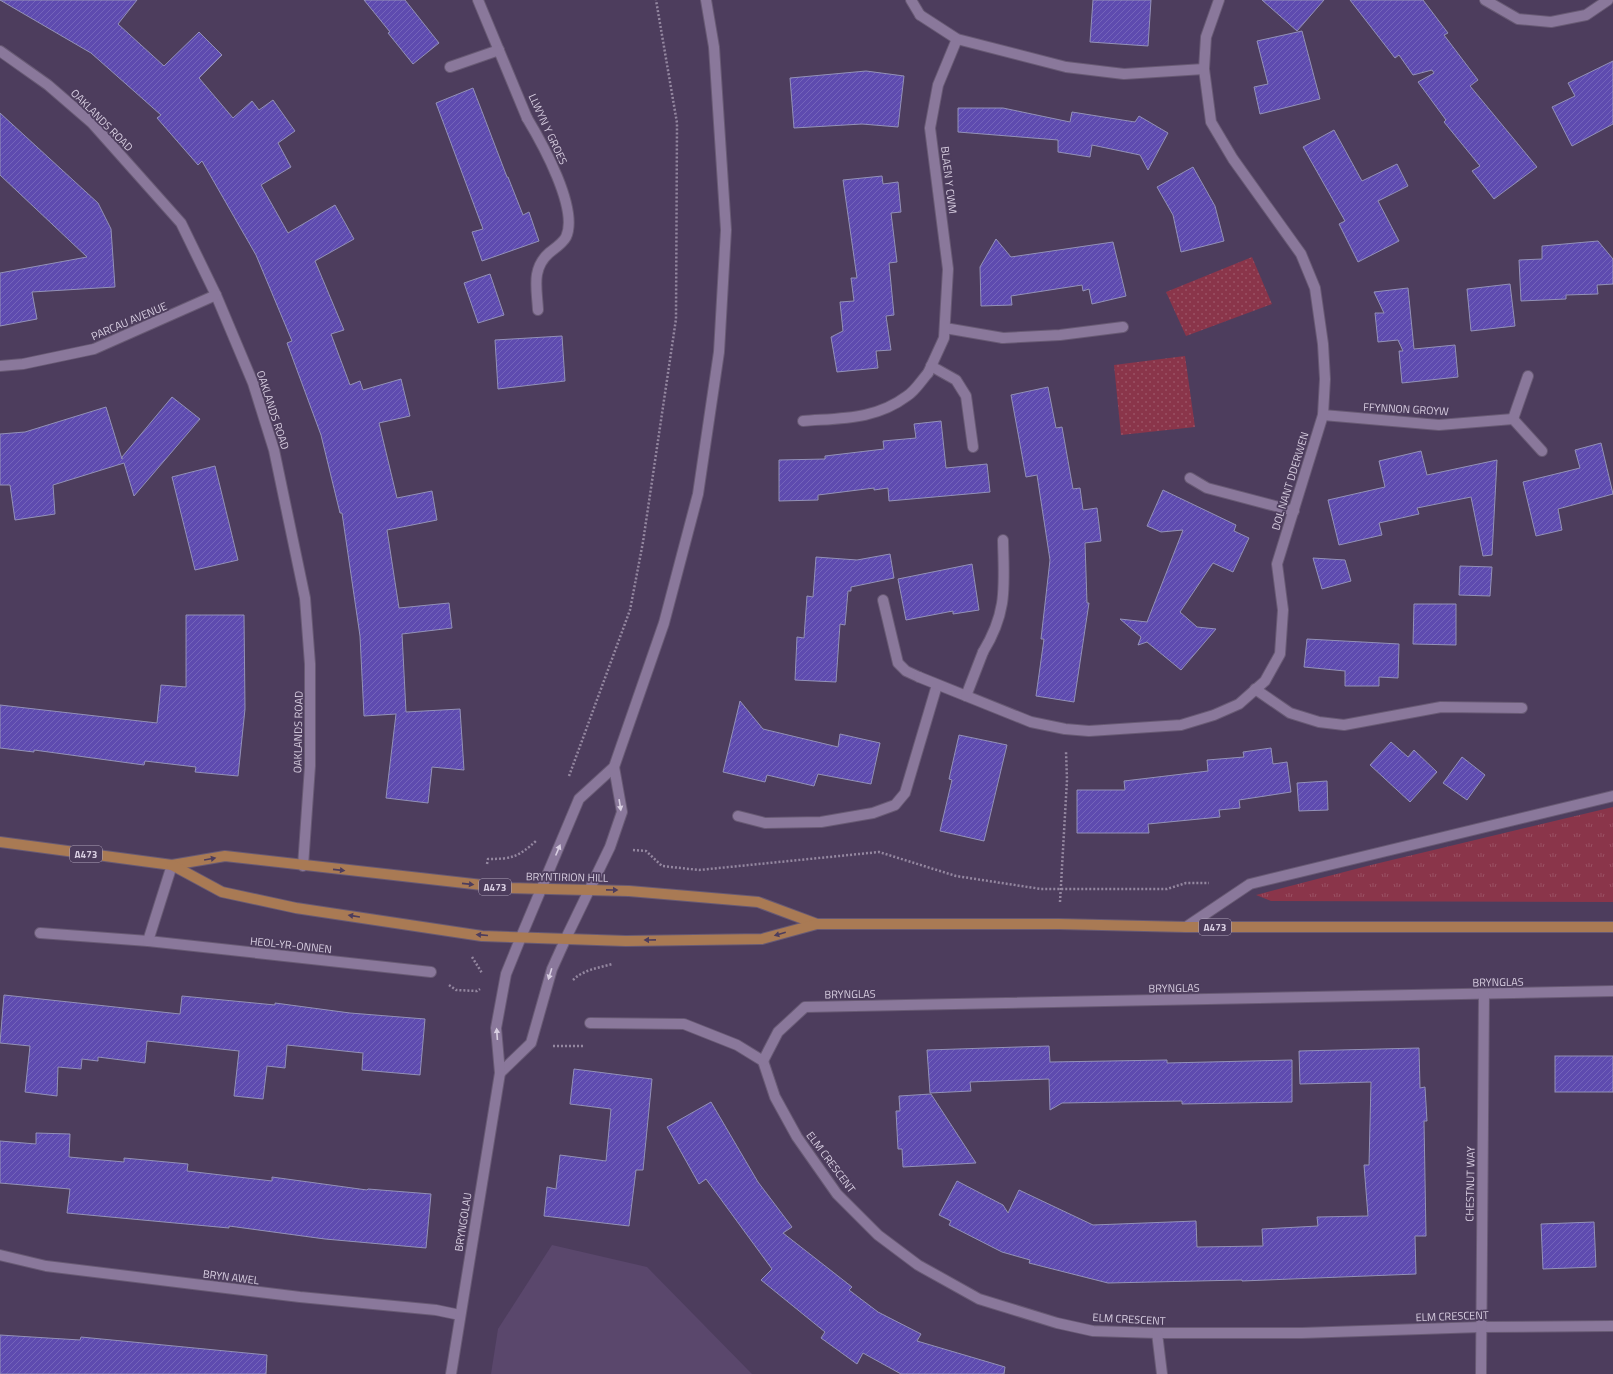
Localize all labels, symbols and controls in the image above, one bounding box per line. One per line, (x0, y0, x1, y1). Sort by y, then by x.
street label: OAKLANDS ROAD (67, 85, 137, 155)
street label: LLWYN Y GROES (525, 91, 571, 167)
street label: BLAEN Y CWM (937, 145, 961, 215)
street label: PARCAU AVENUE (89, 298, 169, 344)
street label: OAKLANDS ROAD (253, 368, 293, 452)
street label: FFYNNON GROYW (1363, 399, 1449, 419)
street label: DOL NANT DDERWEN (1267, 430, 1313, 532)
street label: OAKLANDS ROAD (289, 691, 307, 773)
one-way arrow (618, 799, 624, 811)
one-way arrow (555, 843, 561, 855)
road number: A473 (70, 846, 102, 862)
one-way arrow (204, 856, 216, 862)
one-way arrow (333, 867, 345, 873)
street label: BRYNTIRION HILL (526, 868, 609, 886)
road number: A473 (479, 879, 511, 895)
one-way arrow (462, 881, 474, 887)
one-way arrow (606, 887, 619, 893)
one-way arrow (348, 913, 360, 919)
road number: A473 (1199, 919, 1231, 935)
one-way arrow (773, 931, 785, 937)
one-way arrow (476, 932, 488, 939)
street label: HEOL-YR-ONNEN (249, 933, 333, 957)
one-way arrow (643, 937, 656, 943)
one-way arrow (547, 968, 553, 980)
street label: BRYNGLAS (1472, 974, 1524, 990)
street label: BRYNGLAS (1148, 980, 1200, 996)
street label: BRYNGLAS (824, 986, 876, 1002)
one-way arrow (493, 1028, 500, 1040)
street label: ELM CRESCENT (803, 1128, 860, 1196)
street label: CHESTNUT WAY (1461, 1146, 1479, 1222)
street label: BRYNGOLAU (450, 1191, 476, 1253)
street label: BRYN AWEL (202, 1266, 261, 1288)
street label: ELM CRESCENT (1415, 1307, 1489, 1325)
street label: ELM CRESCENT (1092, 1309, 1166, 1329)

